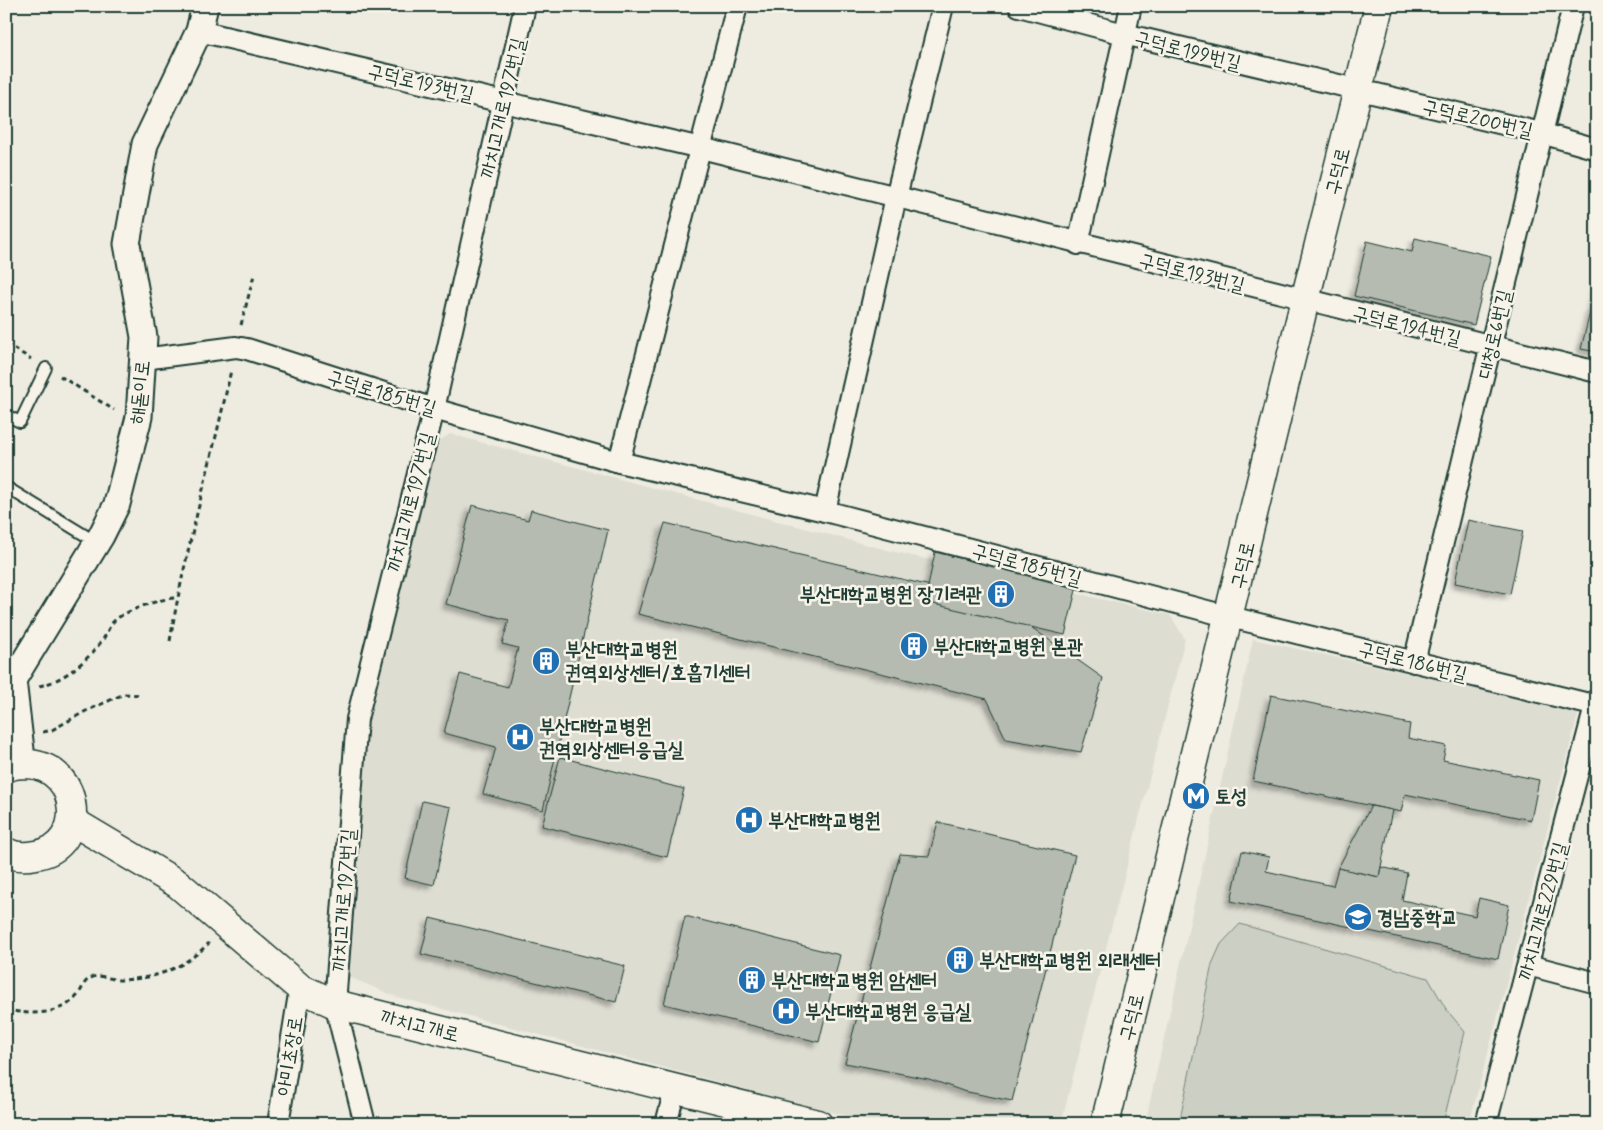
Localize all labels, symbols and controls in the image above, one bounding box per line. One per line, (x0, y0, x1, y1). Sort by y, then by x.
street label: 구덕로199번길 (1131, 25, 1244, 78)
street label: 까치고개로197번길 (474, 35, 533, 181)
street label: 구덕로193번길 (365, 58, 476, 109)
street label: 구덕로200번길 (1420, 94, 1536, 145)
street label: 구덕로 (1320, 145, 1357, 198)
street label: 구덕로193번길 (1136, 247, 1247, 300)
street label: 대청로6번길 (1472, 287, 1519, 382)
street label: 구덕로194번길 (1350, 300, 1464, 353)
street label: 해돋이로 (124, 359, 157, 426)
street label: 구덕로185번길 (324, 364, 439, 423)
street label: 까치고개로197번길 (381, 429, 442, 575)
street label: 구덕로185번길 (969, 538, 1085, 593)
street label: 구덕로 (1225, 539, 1262, 592)
building icon: 부산대학교병원 장기려관 (986, 579, 1016, 609)
place label: 부산대학교병원 장기려관 (800, 582, 982, 609)
building icon: 부산대학교병원 본관 (899, 631, 929, 661)
place label: 부산대학교병원 본관 (933, 634, 1083, 661)
street label: 구덕로186번길 (1356, 636, 1470, 689)
place label: 부산대학교병원 권역외상센터/호흡기센터 (565, 637, 751, 687)
building icon: 부산대학교병원 권역외상센터/호흡기센터 (531, 646, 561, 676)
place label: 부산대학교병원 권역외상센터응급실 (539, 714, 685, 764)
hospital icon: 부산대학교병원 권역외상센터응급실 (505, 722, 535, 752)
metro station icon: 토성 (1181, 781, 1211, 811)
place label: 토성 (1215, 784, 1247, 811)
hospital icon: 부산대학교병원 (734, 805, 764, 835)
place label: 부산대학교병원 (768, 808, 881, 835)
street label: 까치고개로197번길 (326, 828, 363, 973)
street label: 까치고개로229번길 (1512, 839, 1575, 984)
school or university icon: 경남중학교 (1343, 902, 1373, 932)
place label: 경남중학교 (1377, 905, 1457, 932)
building icon: 부산대학교병원 외래센터 (945, 945, 975, 975)
place label: 부산대학교병원 외래센터 (979, 948, 1161, 975)
building icon: 부산대학교병원 암센터 (737, 965, 767, 995)
place label: 부산대학교병원 암센터 (771, 968, 937, 995)
street label: 구덕로 (1114, 991, 1151, 1044)
hospital icon: 부산대학교병원 응급실 (771, 996, 801, 1026)
place label: 부산대학교병원 응급실 (805, 999, 972, 1026)
street label: 까치고개로 (377, 1004, 462, 1049)
street label: 아미초장로 (271, 1014, 310, 1098)

